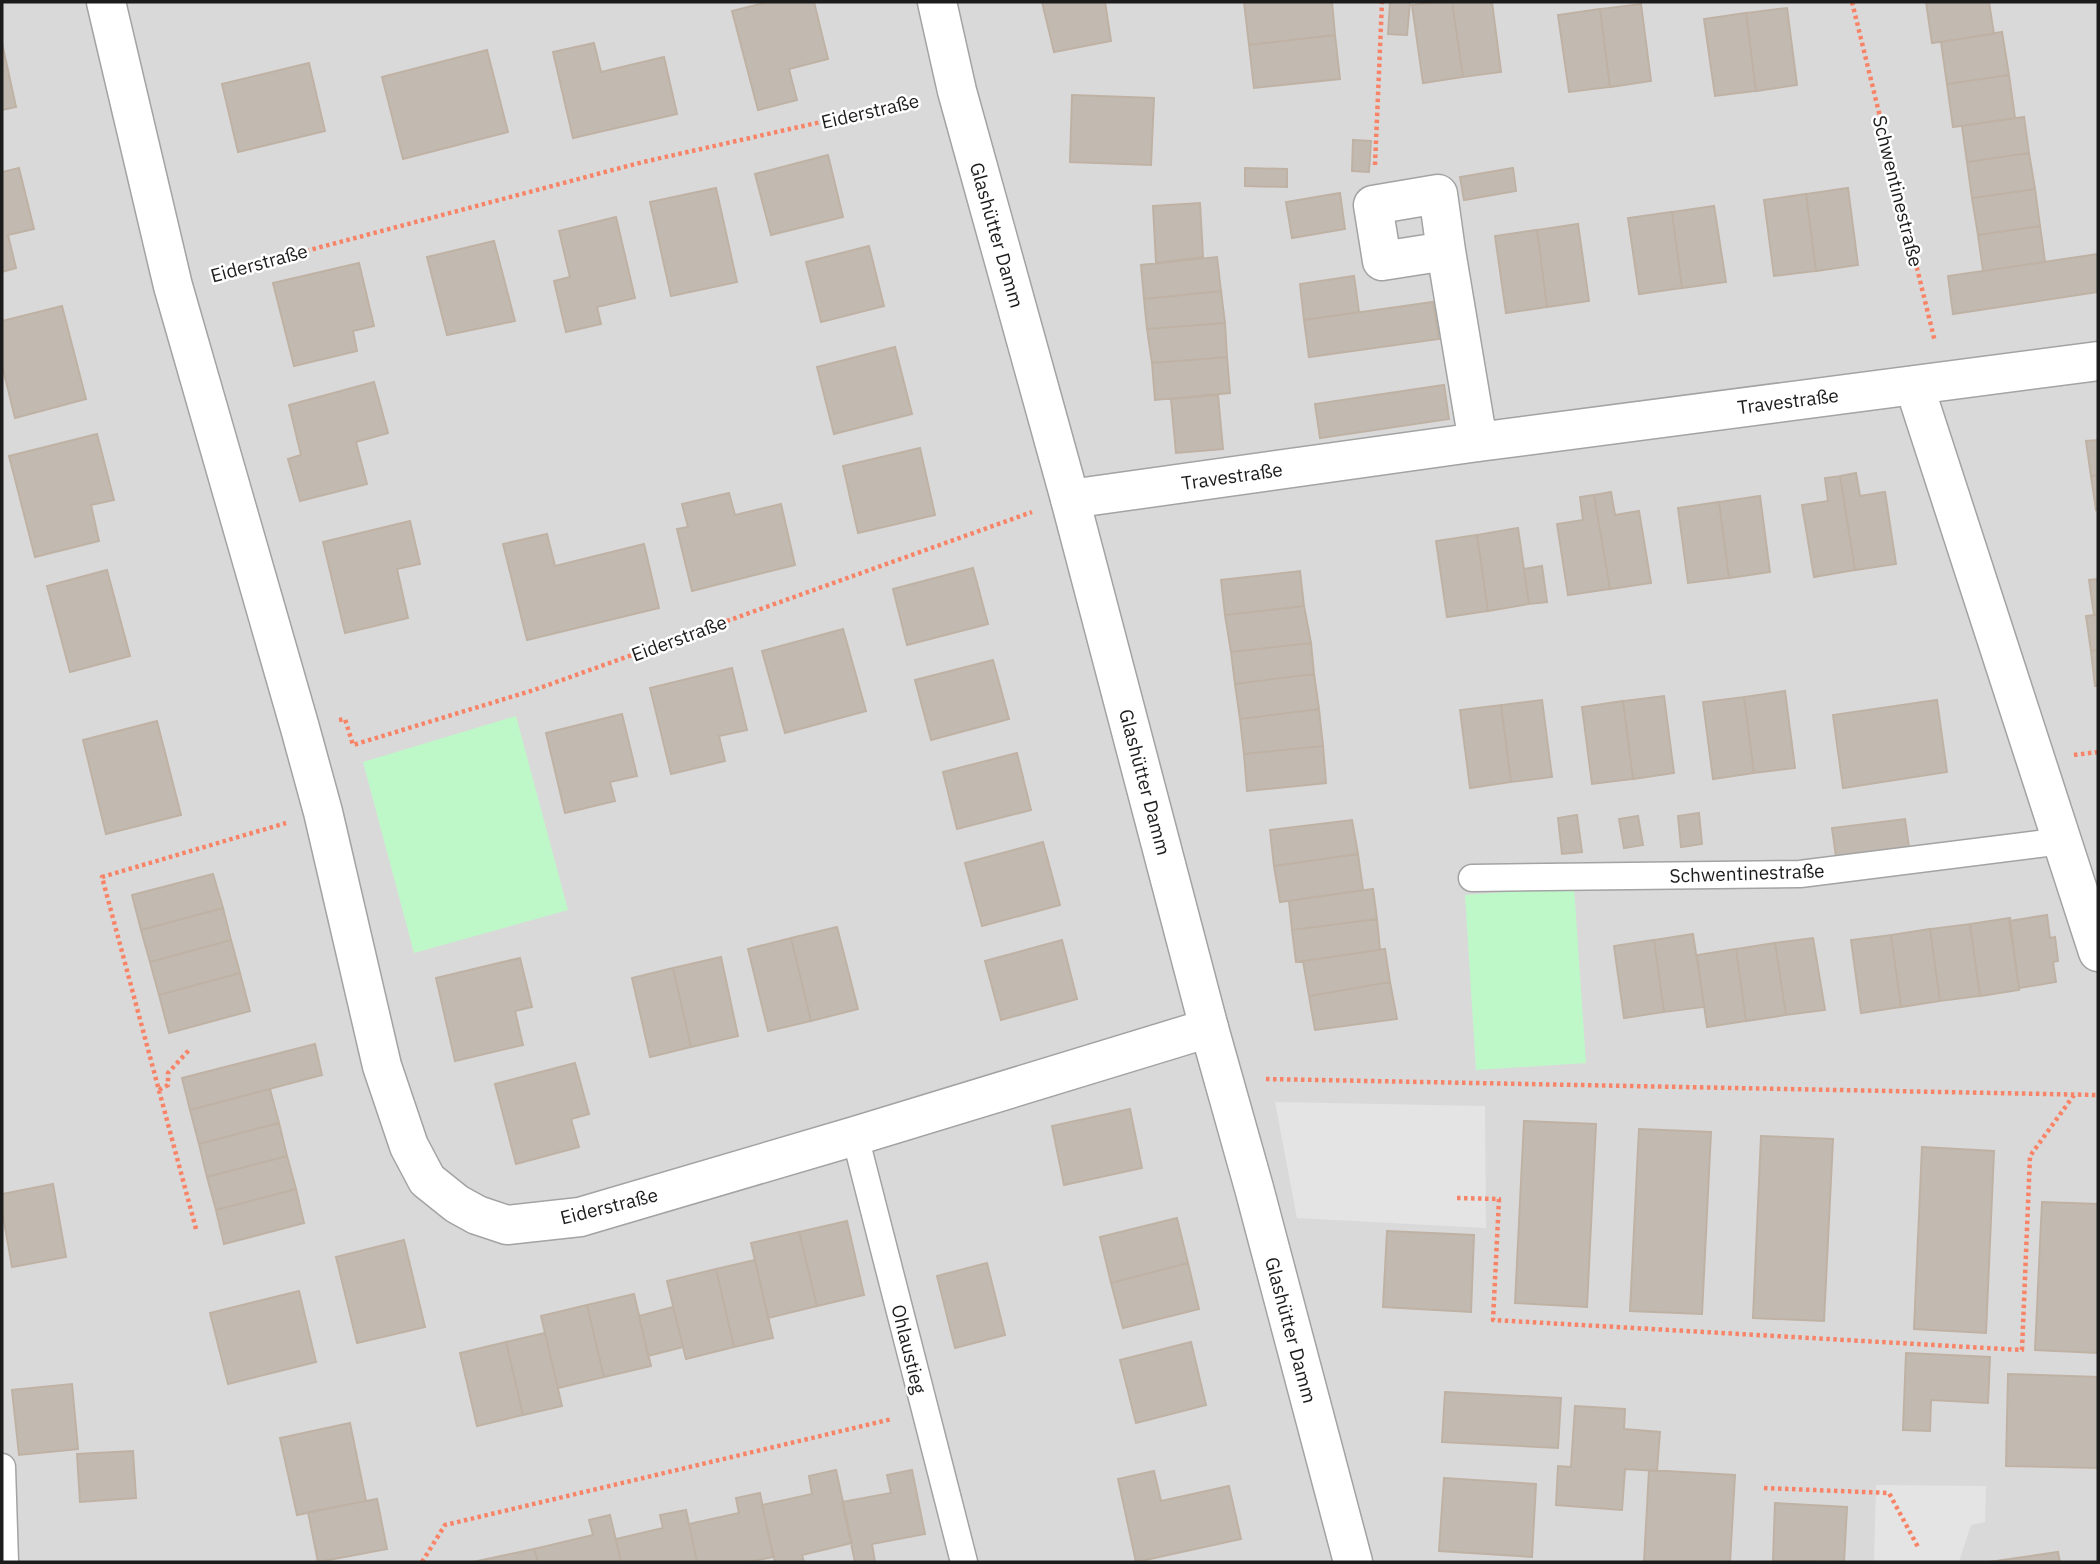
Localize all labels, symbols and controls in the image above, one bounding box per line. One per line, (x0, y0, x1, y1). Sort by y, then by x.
street label: Eiderstraße (819, 88, 921, 134)
street label: Schwentinestraße (1868, 113, 1928, 269)
street label: Glashütter Damm (965, 159, 1029, 311)
street label: Eiderstraße (208, 239, 310, 287)
street label: Travestraße (1736, 383, 1840, 419)
street label: Travestraße (1180, 457, 1284, 495)
street label: Eiderstraße (628, 610, 730, 666)
street label: Glashütter Damm (1114, 706, 1176, 858)
street label: Schwentinestraße (1669, 858, 1825, 888)
street label: Eiderstraße (558, 1182, 660, 1230)
street label: Glashütter Damm (1260, 1254, 1322, 1406)
street label: Ohlaustieg (886, 1302, 932, 1396)

